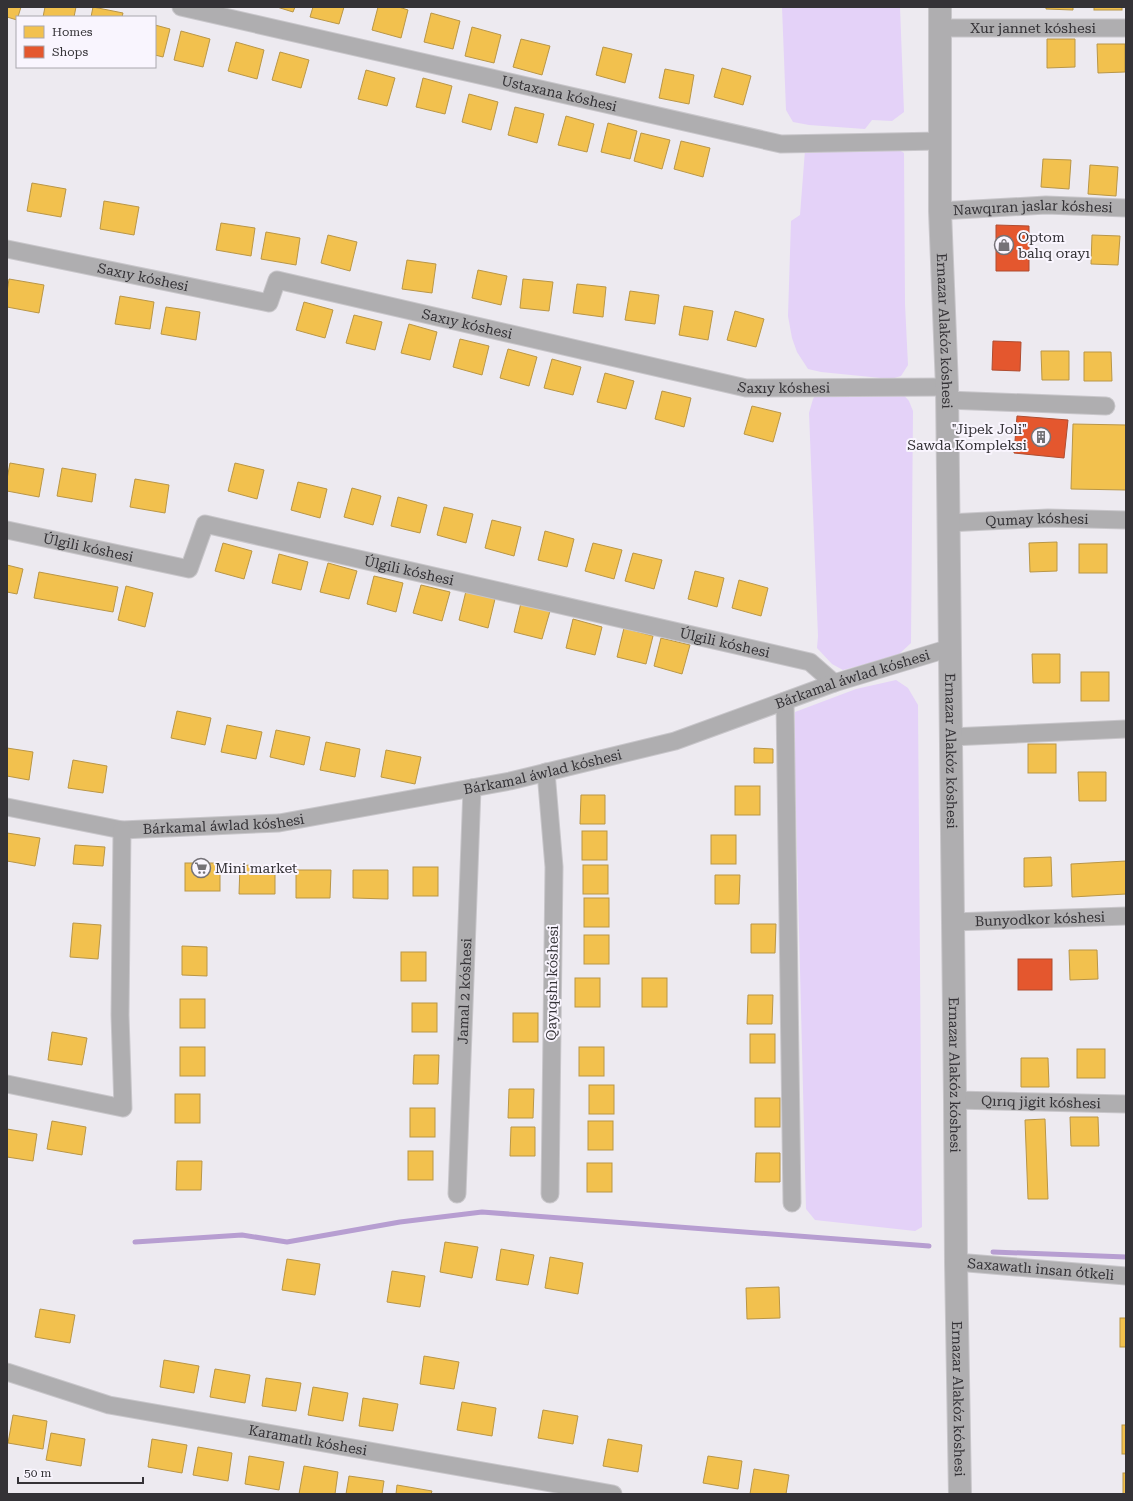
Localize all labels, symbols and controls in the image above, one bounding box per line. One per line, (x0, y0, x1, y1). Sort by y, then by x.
legend (16, 16, 156, 68)
street label: Xur jannet kóshesi (970, 20, 1096, 36)
text: Homes (52, 25, 93, 39)
text: Shops (52, 45, 88, 59)
street label: Ustaxana kóshesi (500, 72, 619, 114)
street label: Nawqıran jaslar kóshesi (953, 197, 1114, 218)
place label: Optom balıq orayı (1018, 229, 1090, 261)
shop icon: Optom balıq orayı (993, 234, 1015, 256)
street label: Ernazar Alakóz kóshesi (934, 253, 955, 409)
street label: Saxıy kóshesi (96, 260, 191, 294)
street label: Saxıy kóshesi (420, 306, 515, 342)
street label: Saxıy kóshesi (736, 378, 831, 396)
place label: "Jipek Joli" Sawda Kompleksi (907, 421, 1028, 453)
building icon: "Jipek Joli" Sawda Kompleksi (1030, 426, 1052, 448)
street label: Qumay kóshesi (985, 510, 1089, 529)
street label: Úlgili kóshesi (42, 530, 135, 565)
street label: Úlgili kóshesi (362, 552, 456, 589)
street label: Úlgili kóshesi (678, 625, 772, 661)
street label: Bárkamal áwlad kóshesi (773, 646, 932, 712)
street label: Ernazar Alakóz kóshesi (942, 673, 960, 829)
street label: Bárkamal áwlad kóshesi (462, 746, 624, 797)
street label: Bárkamal áwlad kóshesi (143, 810, 306, 837)
supermarket icon: Mini market (190, 857, 212, 879)
place label: Mini market (215, 860, 297, 876)
street label: Bunyodkor kóshesi (974, 909, 1106, 929)
street label: Qayıqshı kóshesi (543, 925, 561, 1041)
street label: Jamal 2 kóshesi (455, 937, 474, 1045)
street label: Ernazar Alakóz kóshesi (946, 997, 963, 1153)
street label: Qırıq jigit kóshesi (981, 1093, 1102, 1111)
street label: Saxawatlı insan ótkeli (967, 1255, 1115, 1283)
street label: Ernazar Alakóz kóshesi (949, 1321, 968, 1477)
street label: Karamatlı kóshesi (247, 1422, 369, 1459)
scale bar (18, 1459, 143, 1485)
text: 50 m (24, 1466, 51, 1480)

